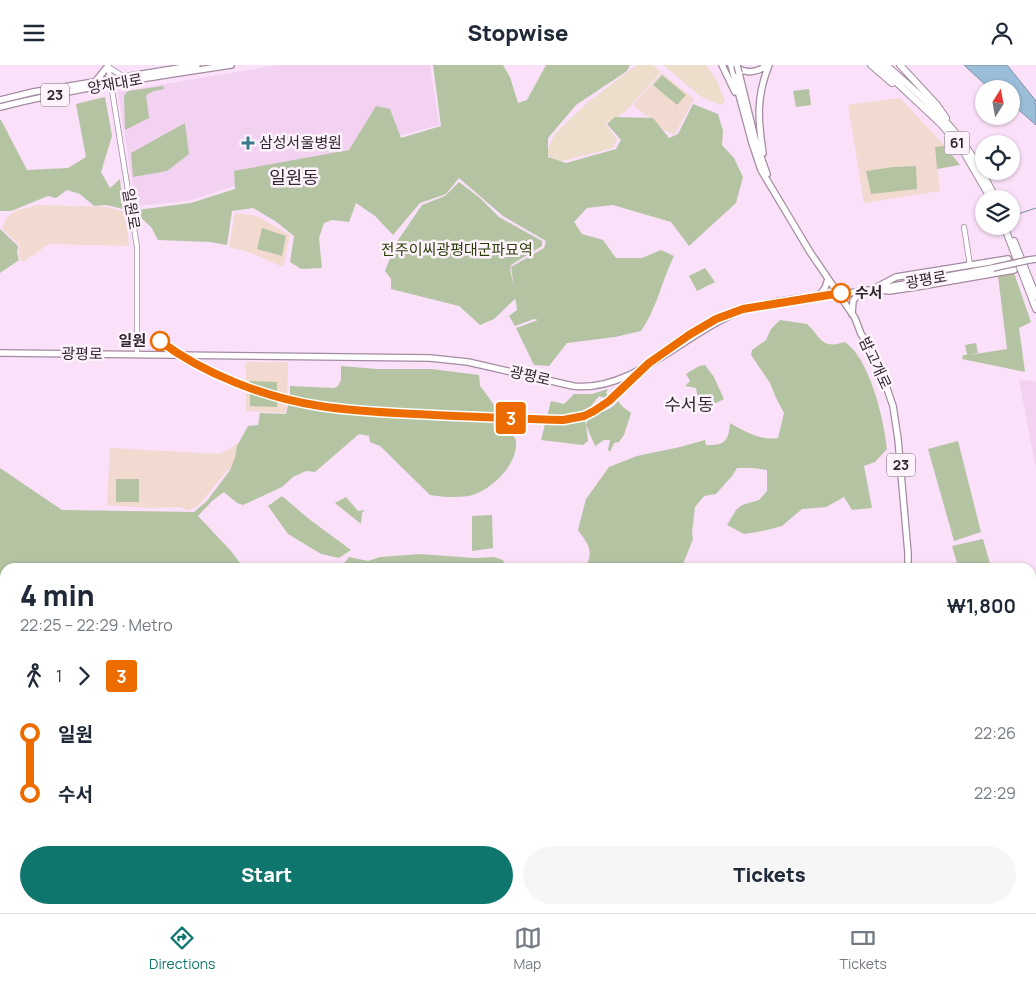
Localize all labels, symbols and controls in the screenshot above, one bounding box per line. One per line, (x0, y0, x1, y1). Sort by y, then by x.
text: Stopwise (468, 18, 568, 48)
icon: menu (20, 19, 48, 47)
icon: person (988, 19, 1016, 47)
street label: 양재대로 (86, 68, 144, 99)
north arrow (975, 80, 1020, 125)
map controls (975, 80, 1020, 235)
road number: 23 (41, 83, 69, 107)
road number: 61 (944, 131, 970, 155)
place label: 삼성서울병원 (259, 132, 342, 153)
button: locate (975, 135, 1020, 180)
marker: 삼성서울병원 (241, 136, 255, 150)
district label: 일원동 (269, 165, 319, 189)
street label: 일원로 (118, 187, 145, 231)
button: layers (975, 190, 1020, 235)
park label: 전주이씨광평대군파묘역 (381, 239, 533, 260)
street label: 광평로 (904, 266, 948, 293)
place label: 수서 (855, 282, 883, 303)
marker: 수서 (831, 283, 851, 303)
place label: 일원 (118, 330, 146, 351)
marker: 일원 (150, 331, 170, 351)
street label: 밤고개로 (854, 333, 897, 392)
street label: 광평로 (61, 343, 103, 364)
street label: 광평로 (508, 361, 553, 390)
district label: 수서동 (664, 392, 714, 416)
line badge: 3 (495, 402, 527, 434)
text: 3 (506, 406, 516, 430)
road number: 23 (887, 453, 915, 477)
text: 4 min (20, 576, 95, 614)
text: ₩1,800 (947, 593, 1016, 619)
text: 22:25 – 22:29 · Metro (20, 614, 173, 636)
icon: walk (20, 662, 48, 690)
icon: forward (70, 662, 98, 690)
text: 3 (116, 664, 127, 688)
text: 1 (56, 665, 62, 687)
text: 일원 (58, 721, 93, 747)
text: 22:26 (974, 722, 1016, 744)
text: 수서 (58, 781, 93, 807)
text: 22:29 (974, 782, 1016, 804)
button: Start (20, 846, 513, 904)
button: Tickets (523, 846, 1016, 904)
tab: Directions (149, 924, 215, 973)
tab: Map (514, 924, 542, 973)
tab: Tickets (840, 924, 887, 973)

